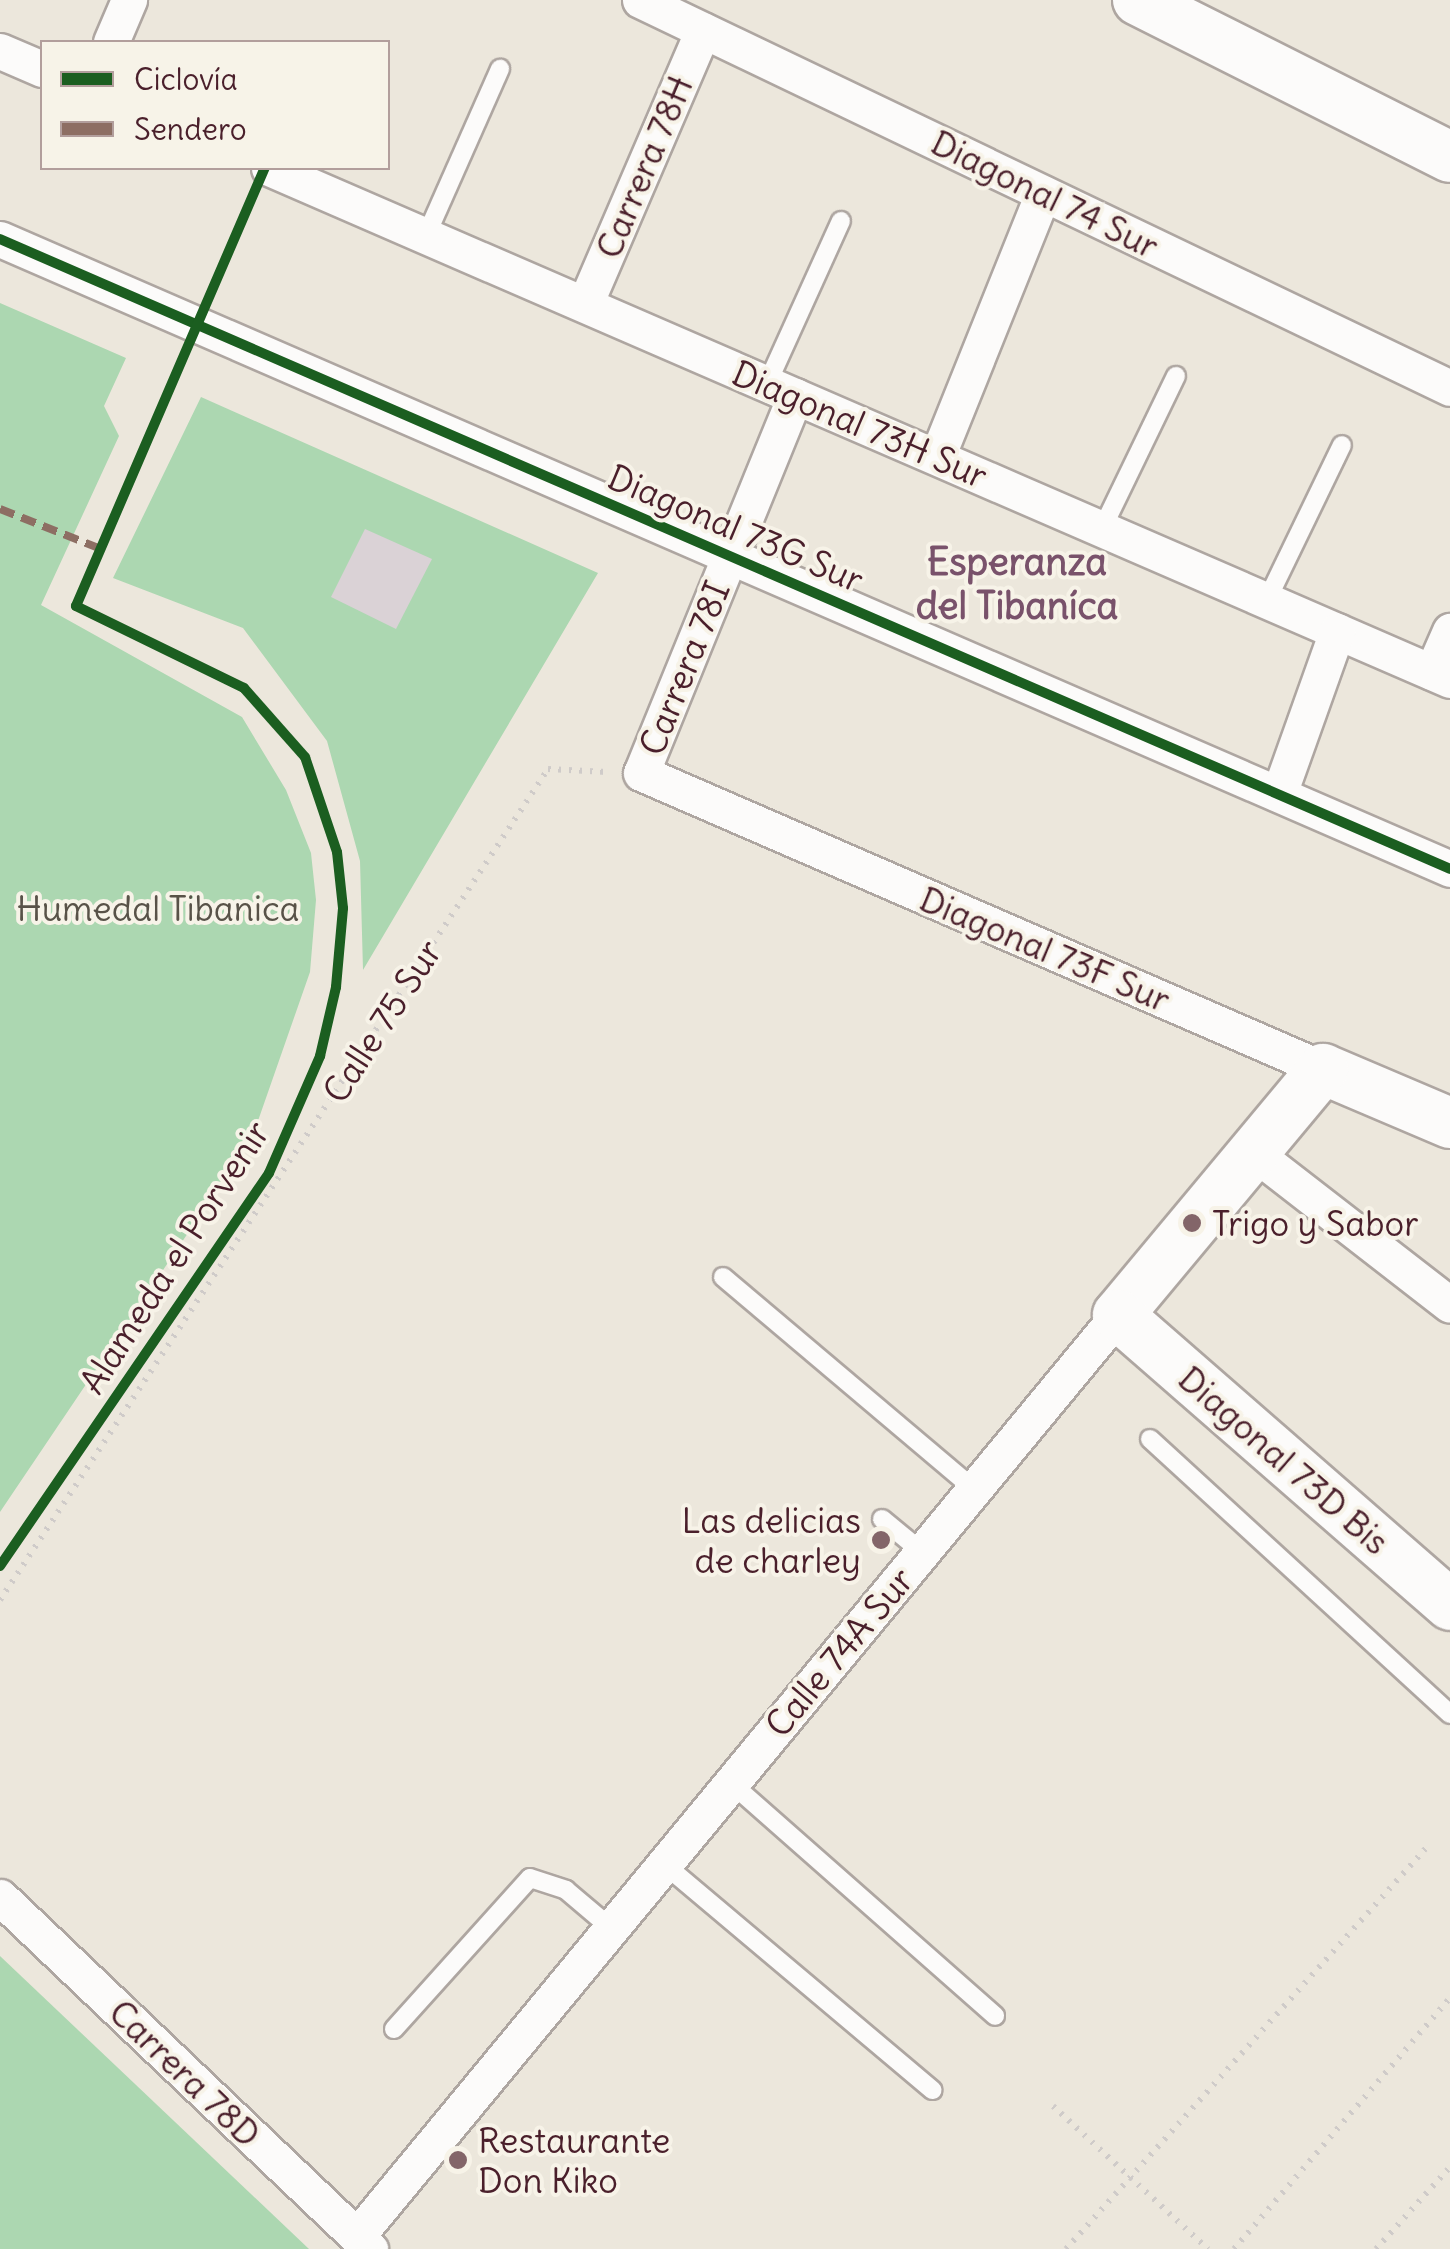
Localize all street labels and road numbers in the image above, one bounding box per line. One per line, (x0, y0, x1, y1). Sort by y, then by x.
street label: Carrera 78H (587, 70, 701, 264)
street label: Diagonal 74 Sur (925, 121, 1165, 267)
street label: Diagonal 73H Sur (726, 351, 994, 497)
street label: Diagonal 73G Sur (602, 455, 870, 601)
street label: Carrera 78I (630, 575, 738, 761)
street label: Diagonal 73F Sur (914, 877, 1176, 1021)
street label: Calle 75 Sur (314, 932, 450, 1110)
street label: Alameda el Porvenir (70, 1113, 278, 1401)
street label: Diagonal 73D Bis (1170, 1357, 1398, 1563)
street label: Calle 74A Sur (756, 1559, 922, 1745)
street label: Carrera 78D (101, 1991, 269, 2155)

